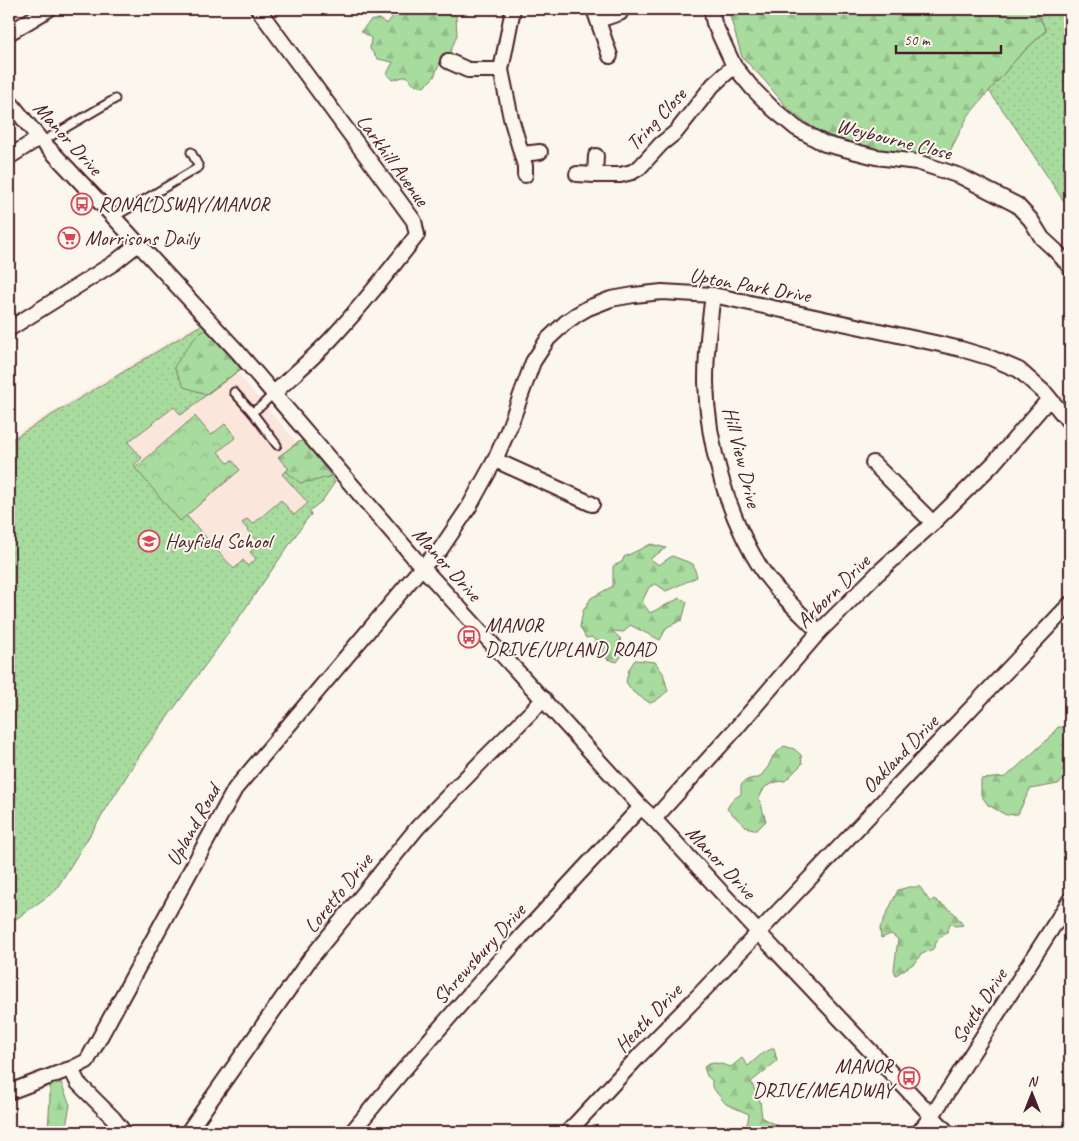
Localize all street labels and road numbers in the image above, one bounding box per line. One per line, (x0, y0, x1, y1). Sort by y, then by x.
street label: Tring Close (620, 81, 692, 156)
street label: Manor Drive (28, 95, 110, 182)
street label: Larkhill Avenue (351, 109, 436, 212)
street label: Weybourne Close (834, 112, 955, 166)
street label: Upton Park Drive (688, 262, 814, 309)
street label: Hill View Drive (717, 404, 767, 511)
street label: Manor Drive (407, 521, 489, 608)
street label: Arborn Drive (791, 548, 876, 633)
street label: Oakland Drive (856, 708, 945, 799)
street label: Upland Road (160, 776, 228, 870)
street label: Manor Drive (680, 820, 763, 906)
street label: Loretto Drive (298, 847, 379, 938)
street label: Shrewsbury Drive (427, 897, 533, 1010)
street label: South Drive (945, 962, 1014, 1048)
street label: Heath Drive (609, 976, 689, 1058)

